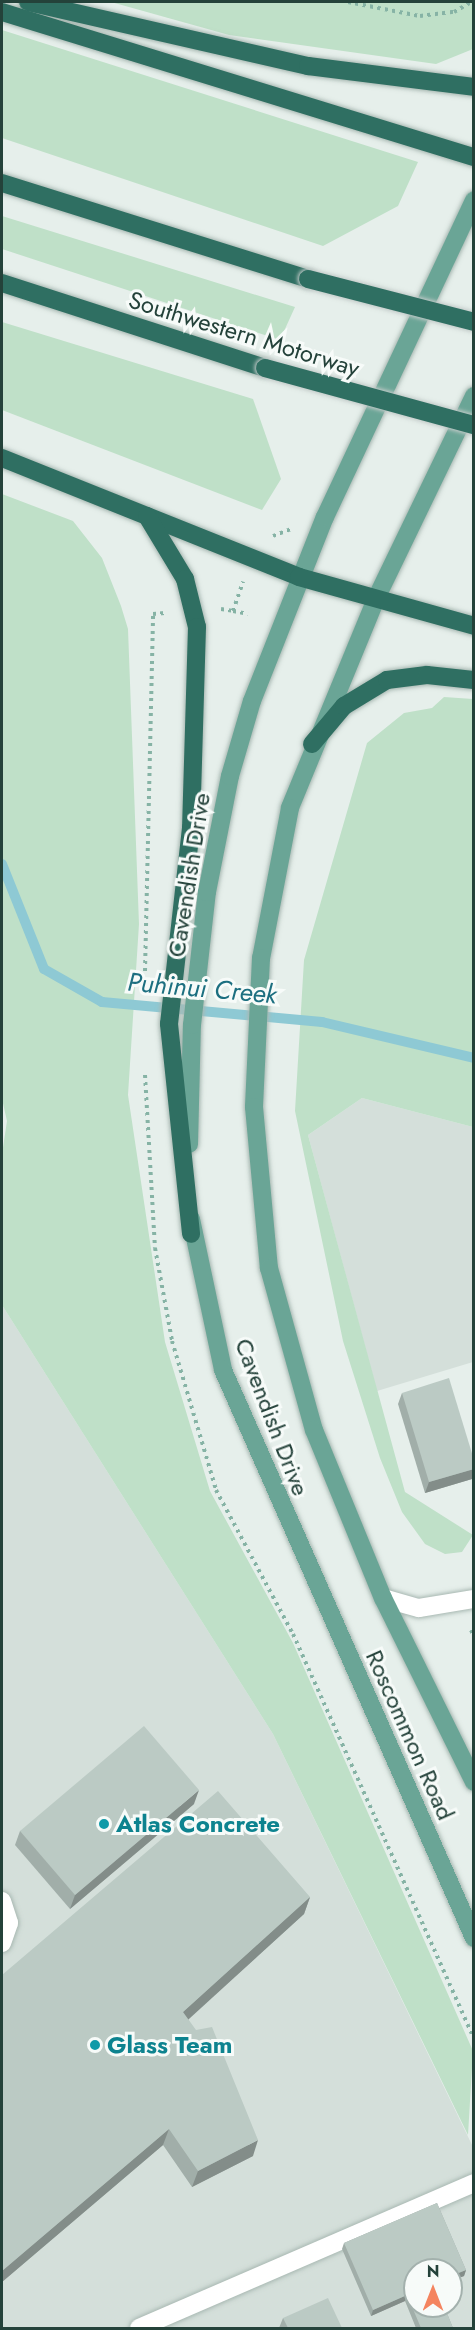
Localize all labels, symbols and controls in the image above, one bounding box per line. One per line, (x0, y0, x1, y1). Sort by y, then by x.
street label: Southwestern Motorway (125, 285, 363, 383)
street label: Cavendish Drive (162, 791, 216, 959)
water label: Puhinui Creek (126, 967, 278, 1011)
street label: Cavendish Drive (229, 1334, 315, 1500)
street label: Roscommon Road (360, 1646, 460, 1824)
place label: Atlas Concrete (116, 1810, 280, 1838)
marker: Atlas Concrete (97, 1817, 111, 1831)
place label: Glass Team (107, 2031, 232, 2059)
marker: Glass Team (88, 2038, 102, 2052)
north arrow (403, 2258, 463, 2318)
text: N (427, 2260, 439, 2283)

